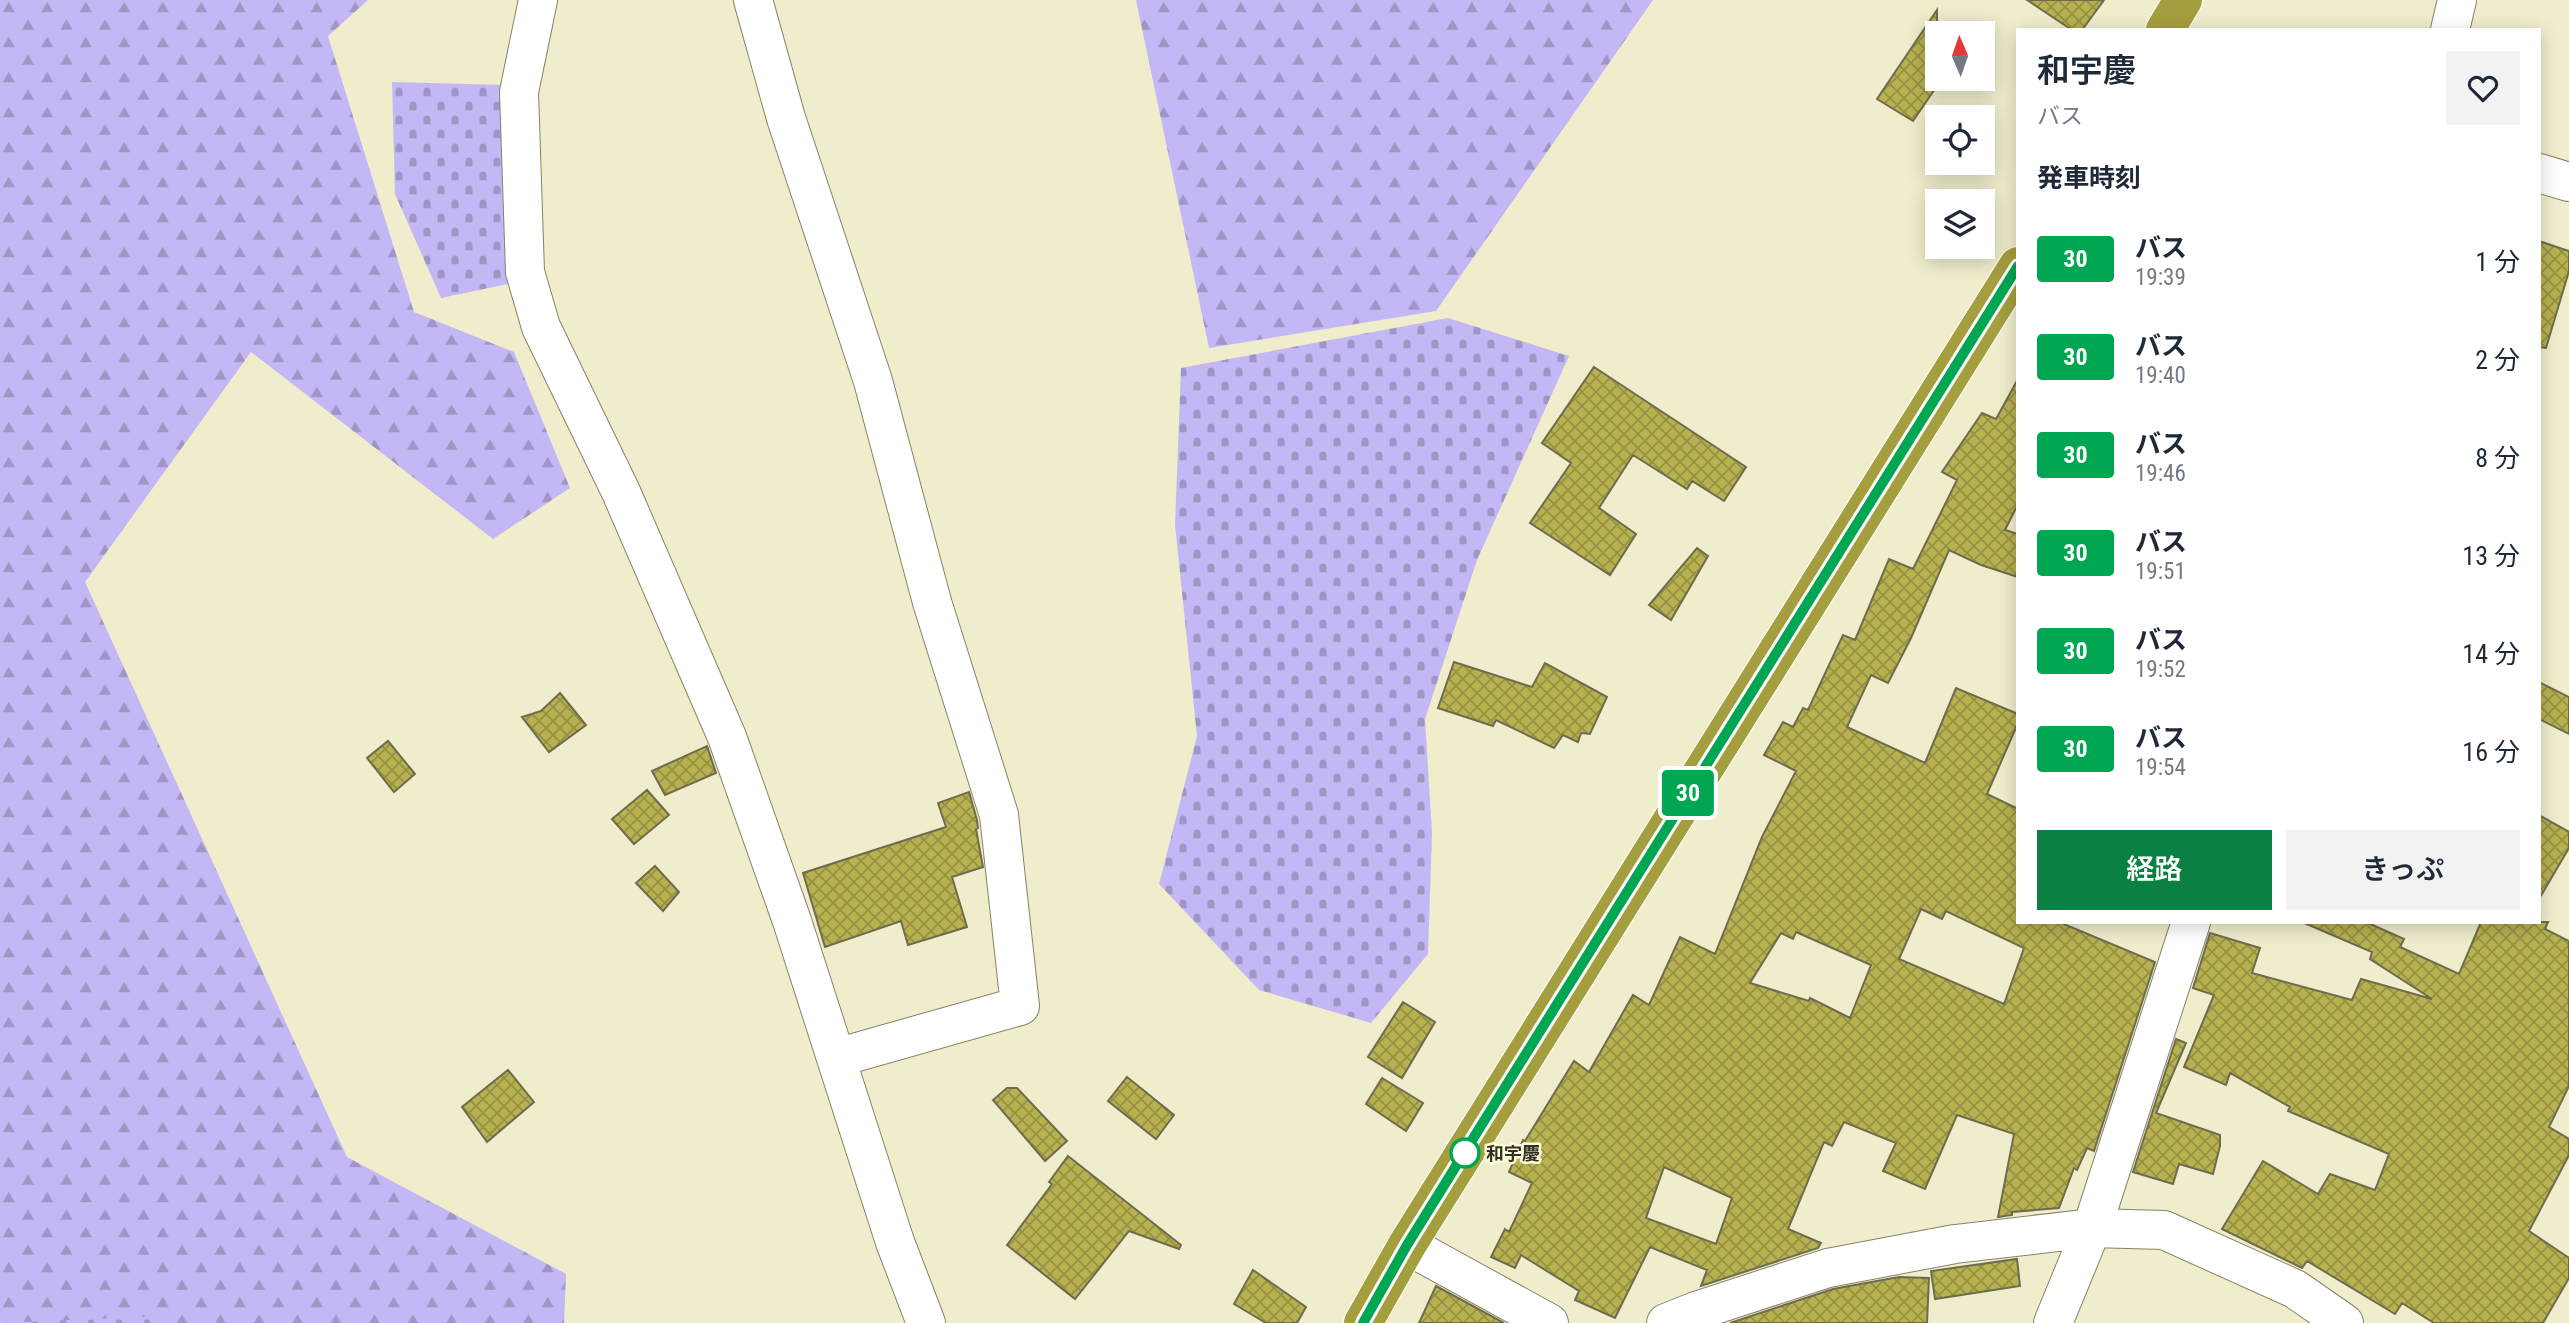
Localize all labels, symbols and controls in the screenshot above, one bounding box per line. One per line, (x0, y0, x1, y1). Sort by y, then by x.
north arrow (1925, 21, 1995, 91)
map controls (1925, 21, 1995, 259)
text: 和宇慶 (2037, 51, 2136, 90)
button: heart (2446, 51, 2520, 125)
text: バス (2037, 103, 2083, 130)
button: locate (1925, 105, 1995, 175)
text: 発車時刻 (2037, 163, 2141, 193)
button: layers (1925, 189, 1995, 259)
text: バス (2135, 233, 2187, 263)
text: 30 (2063, 245, 2088, 273)
text: 1 分 (2475, 247, 2520, 277)
text: 19:39 (2135, 264, 2186, 291)
text: バス (2135, 331, 2187, 361)
text: 30 (2063, 343, 2088, 371)
text: 2 分 (2475, 345, 2520, 375)
text: 19:40 (2135, 362, 2186, 389)
text: バス (2135, 429, 2187, 459)
text: 30 (2063, 441, 2088, 469)
text: 8 分 (2475, 443, 2520, 473)
text: 19:46 (2135, 460, 2186, 487)
text: バス (2135, 527, 2187, 557)
text: 30 (2063, 539, 2088, 567)
text: 13 分 (2462, 541, 2520, 571)
text: 19:51 (2135, 558, 2186, 585)
text: バス (2135, 625, 2187, 655)
text: 30 (2063, 637, 2088, 665)
text: 14 分 (2462, 639, 2520, 669)
text: 19:52 (2135, 656, 2186, 683)
text: バス (2135, 723, 2187, 753)
text: 30 (2063, 735, 2088, 763)
text: 16 分 (2462, 737, 2520, 767)
text: 19:54 (2135, 754, 2186, 781)
line badge: 30 (1656, 770, 1720, 816)
text: 30 (1676, 779, 1700, 807)
button: 経路 (2037, 830, 2272, 910)
button: きっぷ (2286, 830, 2520, 910)
marker: 和宇慶 (1450, 1138, 1480, 1168)
place label: 和宇慶 (1486, 1143, 1540, 1164)

